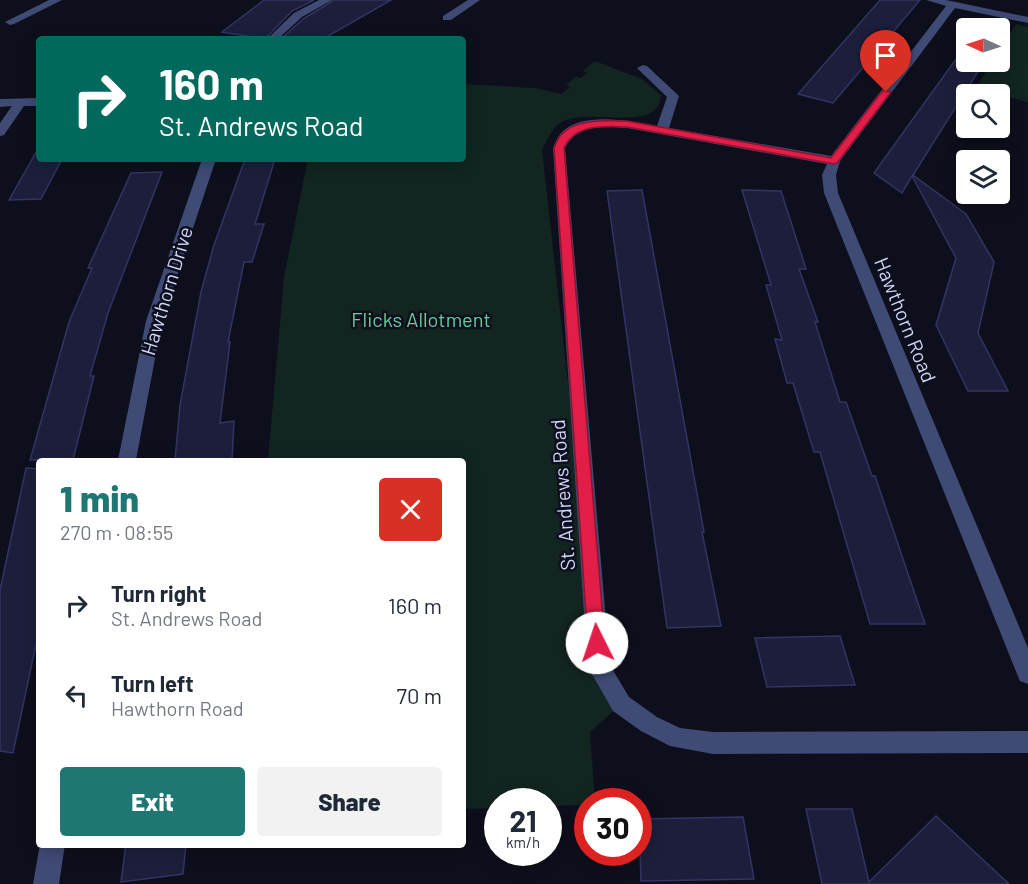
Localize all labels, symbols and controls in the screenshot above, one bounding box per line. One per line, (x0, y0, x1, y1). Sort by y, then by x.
north arrow (956, 18, 1010, 72)
map controls (956, 18, 1010, 204)
pin (860, 30, 911, 92)
icon: arrive (869, 39, 902, 72)
text: 160 m (159, 58, 264, 108)
icon: right (60, 60, 138, 138)
button: search (956, 84, 1010, 138)
text: St. Andrews Road (159, 109, 363, 141)
button: layers (956, 150, 1010, 204)
street label: Hawthorn Drive (135, 224, 197, 358)
street label: Hawthorn Road (870, 254, 942, 386)
park label: Flicks Allotment (351, 307, 491, 331)
street label: St. Andrews Road (545, 419, 579, 571)
text: 1 min (60, 476, 139, 519)
button: close (379, 478, 442, 541)
text: 270 m · 08:55 (60, 520, 173, 544)
text: Turn right (111, 580, 206, 606)
icon: right (60, 589, 93, 622)
text: 160 m (388, 592, 442, 618)
text: St. Andrews Road (111, 606, 262, 630)
position arrow (565, 611, 629, 675)
text: Turn left (111, 670, 194, 696)
icon: left (60, 679, 93, 712)
text: 70 m (397, 682, 442, 708)
text: Hawthorn Road (111, 696, 244, 720)
button: Exit (60, 767, 245, 836)
button: Share (257, 767, 442, 836)
speed limit sign: 30 (574, 788, 652, 866)
text: 21 (509, 802, 537, 838)
text: km/h (506, 833, 540, 851)

